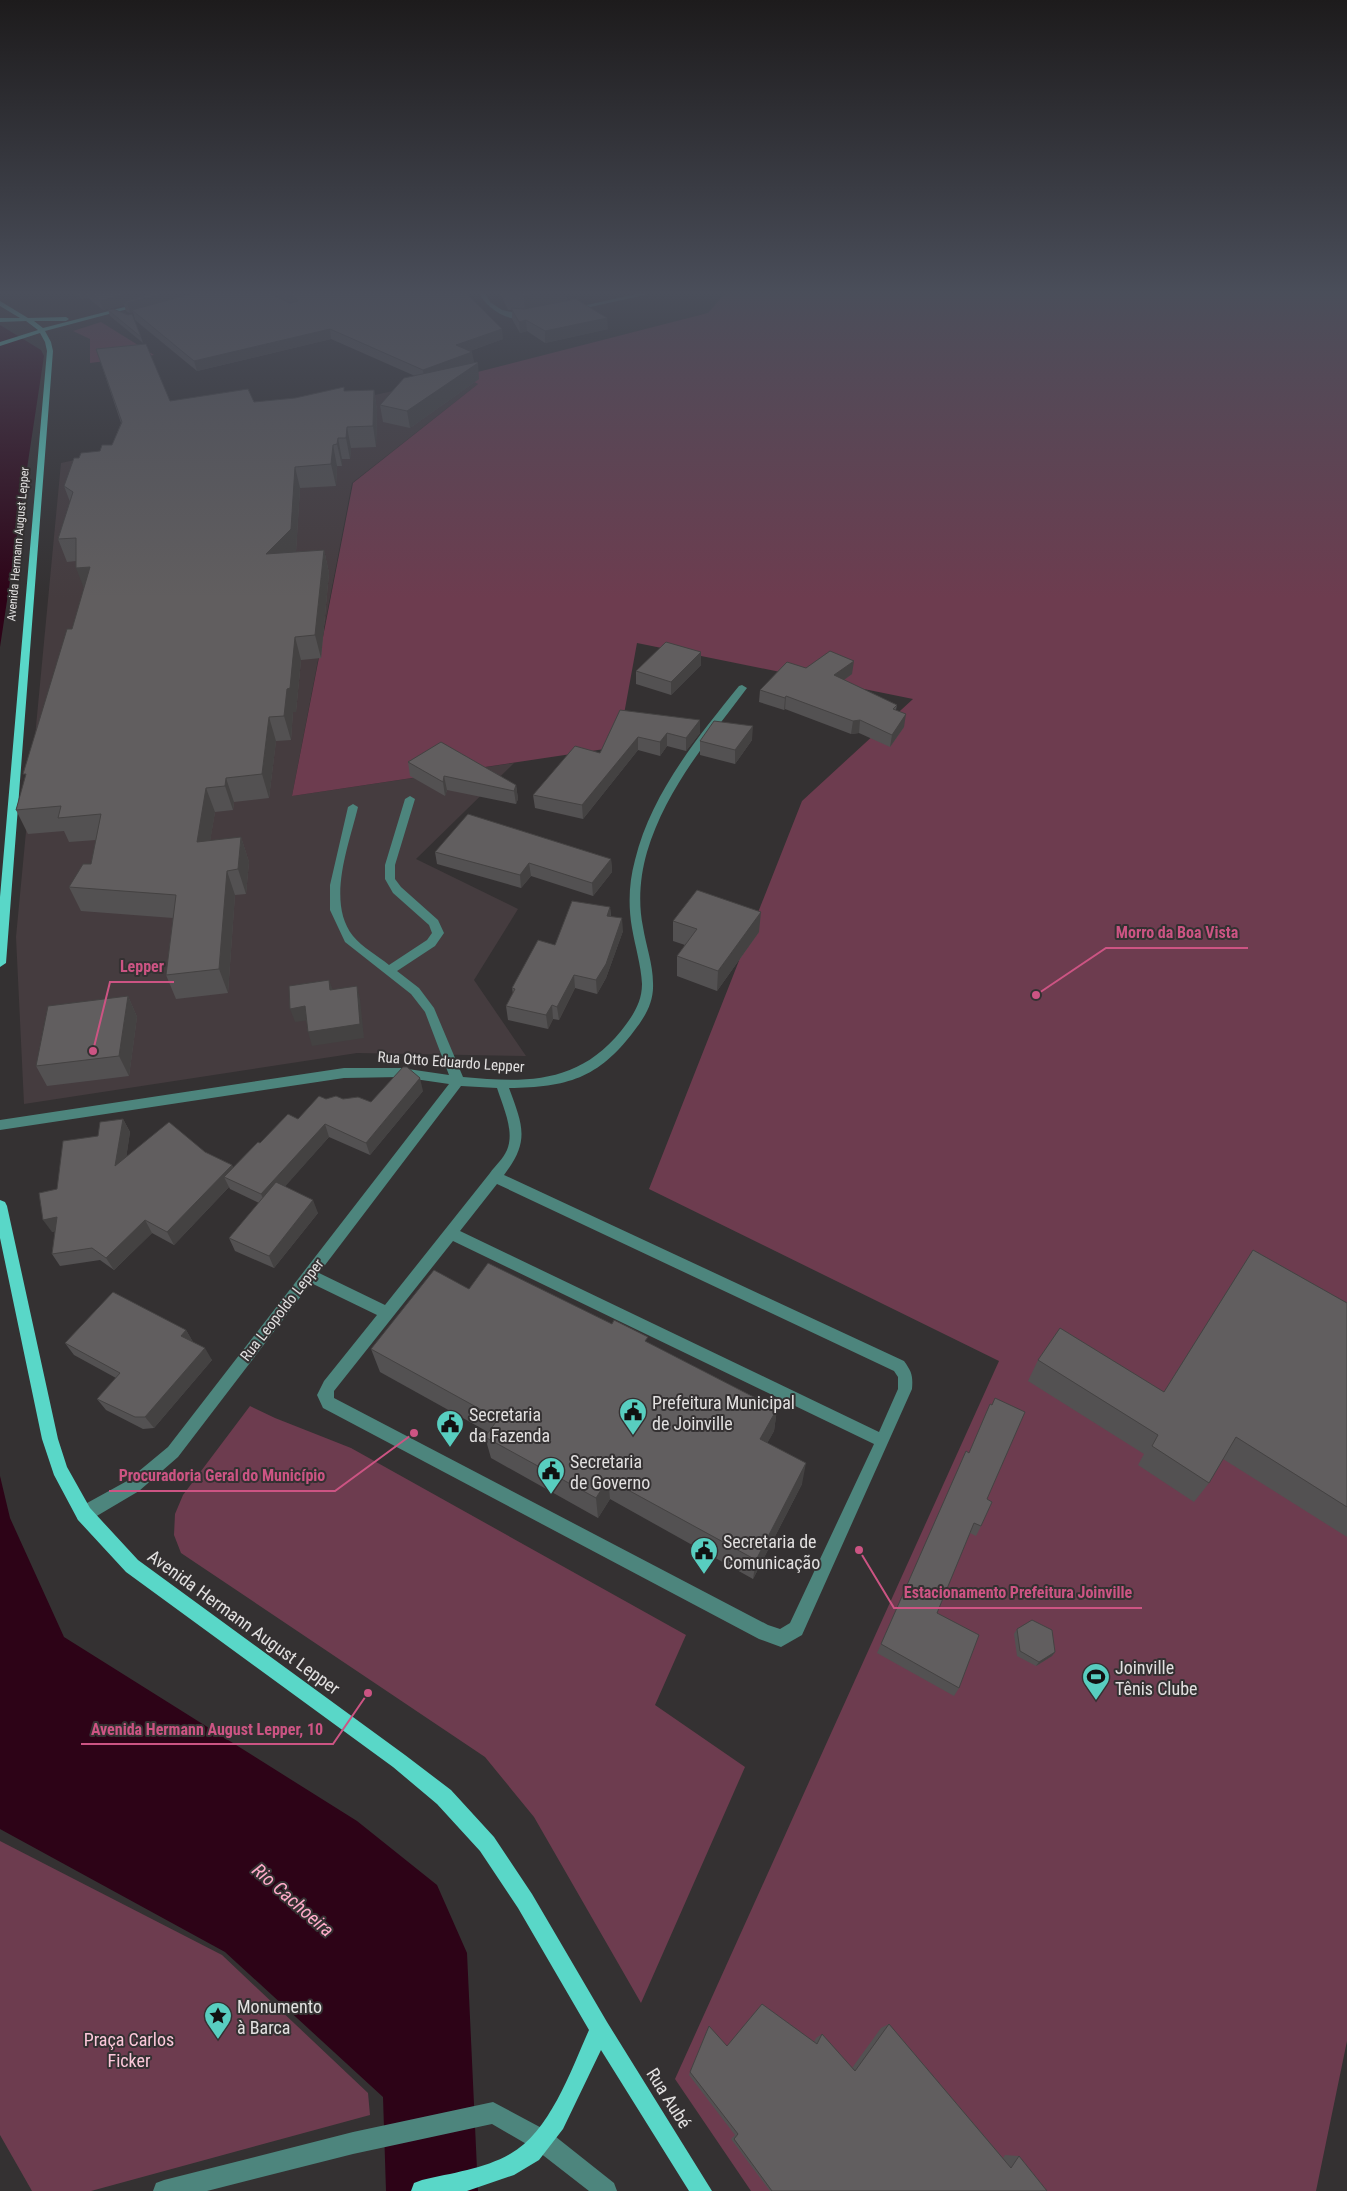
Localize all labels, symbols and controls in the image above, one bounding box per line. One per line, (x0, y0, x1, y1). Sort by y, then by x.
street label: Avenida Hermann August Lepper (4, 466, 32, 622)
callout: Morro da Boa Vista (1106, 917, 1248, 948)
text: Morro da Boa Vista (1116, 923, 1239, 942)
callout: Lepper (110, 951, 174, 982)
text: Lepper (120, 957, 164, 976)
street label: Rua Otto Eduardo Lepper (377, 1048, 525, 1076)
street label: Rua Leopoldo Lepper (236, 1255, 328, 1365)
place label: Prefeitura Municipal de Joinville (652, 1392, 795, 1434)
public building icon: Prefeitura Municipal de Joinville (618, 1397, 648, 1436)
place label: Secretaria da Fazenda (469, 1404, 550, 1446)
public building icon: Secretaria da Fazenda (435, 1409, 465, 1448)
place label: Secretaria de Governo (570, 1451, 650, 1493)
public building icon: Secretaria de Governo (536, 1456, 566, 1495)
callout: Procuradoria Geral do Município (109, 1460, 335, 1491)
text: Procuradoria Geral do Município (119, 1466, 325, 1485)
place label: Secretaria de Comunicação (723, 1531, 820, 1573)
public building icon: Secretaria de Comunicação (689, 1536, 719, 1575)
street label: Avenida Hermann August Lepper (144, 1545, 345, 1699)
callout: Estacionamento Prefeitura Joinville (894, 1577, 1142, 1608)
text: Estacionamento Prefeitura Joinville (904, 1583, 1133, 1602)
place label: Joinville Tênis Clube (1115, 1657, 1197, 1699)
sports icon: Joinville Tênis Clube (1081, 1662, 1111, 1701)
callout: Avenida Hermann August Lepper, 10 (81, 1713, 333, 1744)
text: Avenida Hermann August Lepper, 10 (91, 1720, 323, 1739)
water label: Rio Cachoeira (248, 1858, 338, 1942)
place label: Monumento à Barca (237, 1996, 322, 2038)
place icon: Monumento à Barca (203, 2001, 233, 2040)
park label: Praça Carlos Ficker (84, 2029, 174, 2071)
street label: Rua Aubé (642, 2064, 696, 2132)

